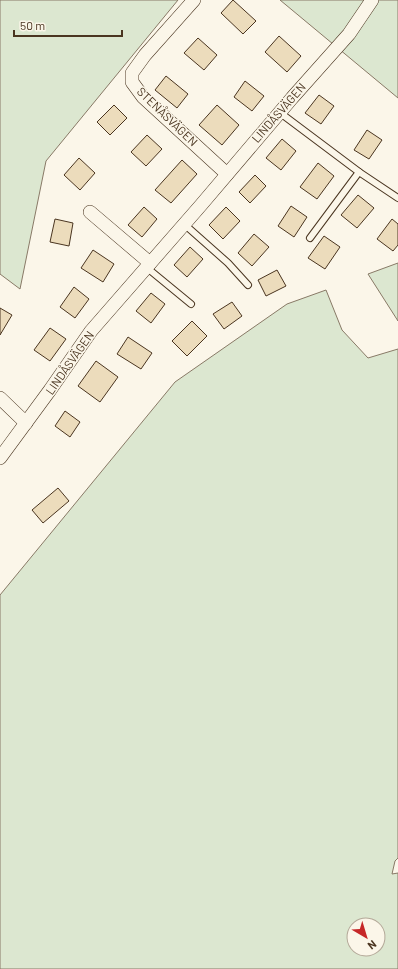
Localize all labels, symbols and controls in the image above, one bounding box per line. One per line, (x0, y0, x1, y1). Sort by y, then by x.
scale bar (14, 12, 122, 38)
text: 50 m (20, 18, 45, 32)
street label: LINDÅSVÄGEN (248, 80, 308, 145)
street label: STENÅSVÄGEN (135, 84, 201, 149)
street label: LINDÅSVÄGEN (42, 328, 96, 397)
north arrow (346, 917, 386, 957)
text: N (366, 938, 379, 953)

